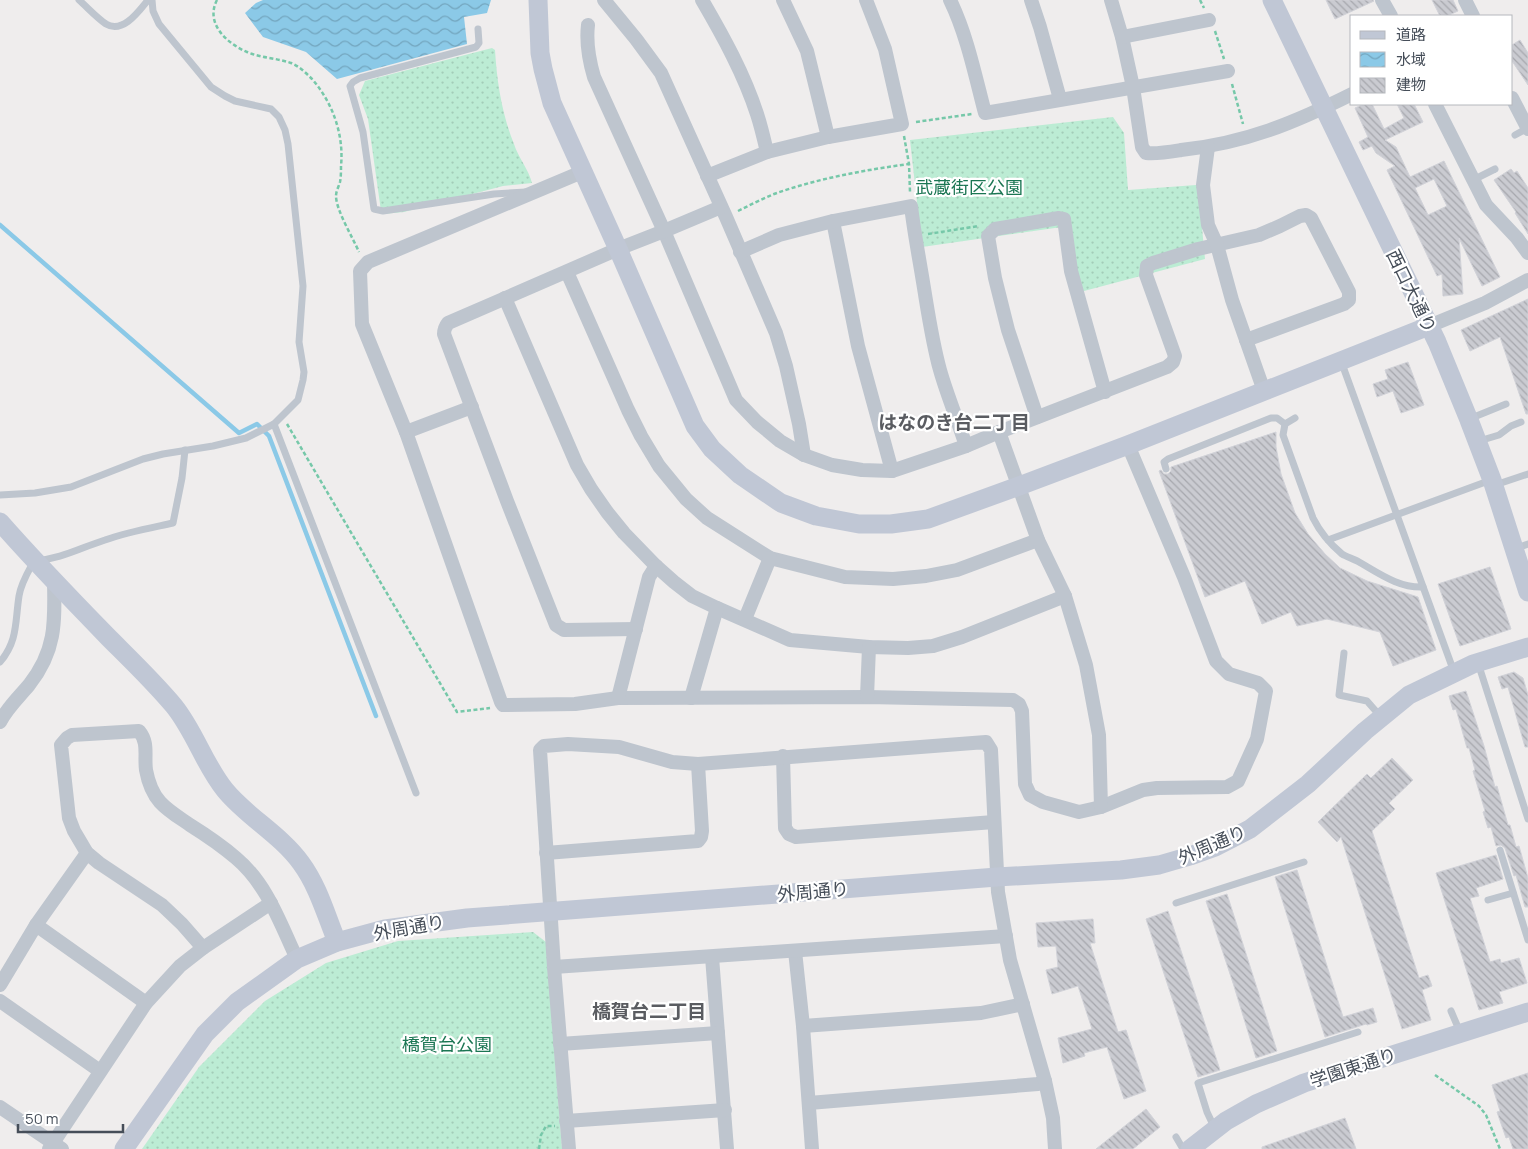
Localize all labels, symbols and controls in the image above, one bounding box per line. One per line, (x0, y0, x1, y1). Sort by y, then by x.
legend (1350, 15, 1513, 105)
text: 道路 (1396, 24, 1426, 45)
text: 水域 (1396, 49, 1426, 70)
text: 建物 (1396, 74, 1426, 95)
park label: 武蔵街区公園 (915, 175, 1023, 199)
street label: 西口大通り (1381, 245, 1443, 337)
district label: はなのき台二丁目 (878, 409, 1030, 435)
street label: 外周通り (1174, 819, 1250, 869)
street label: 外周通り (776, 876, 850, 906)
street label: 外周通り (371, 909, 447, 945)
district label: 橋賀台二丁目 (592, 998, 706, 1024)
park label: 橋賀台公園 (402, 1032, 492, 1056)
street label: 学園東通り (1306, 1042, 1400, 1092)
scale bar (18, 1102, 122, 1134)
text: 50 m (25, 1108, 59, 1129)

